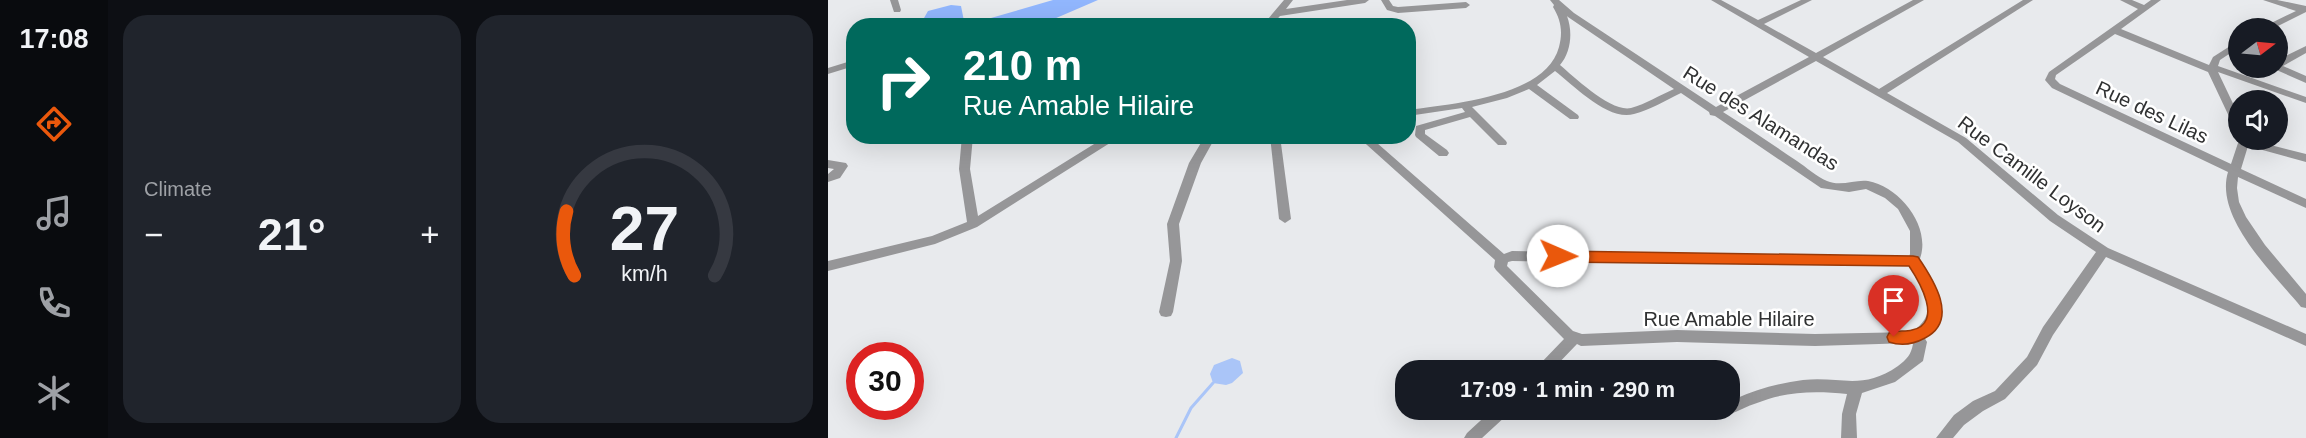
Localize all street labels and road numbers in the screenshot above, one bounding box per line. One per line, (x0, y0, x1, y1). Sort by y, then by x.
street label: Rue des Alamandas (1679, 61, 1843, 175)
street label: Rue des Lilas (2092, 76, 2212, 148)
street label: Rue Camille Loyson (1954, 111, 2110, 237)
street label: Rue Amable Hilaire (1643, 308, 1815, 330)

